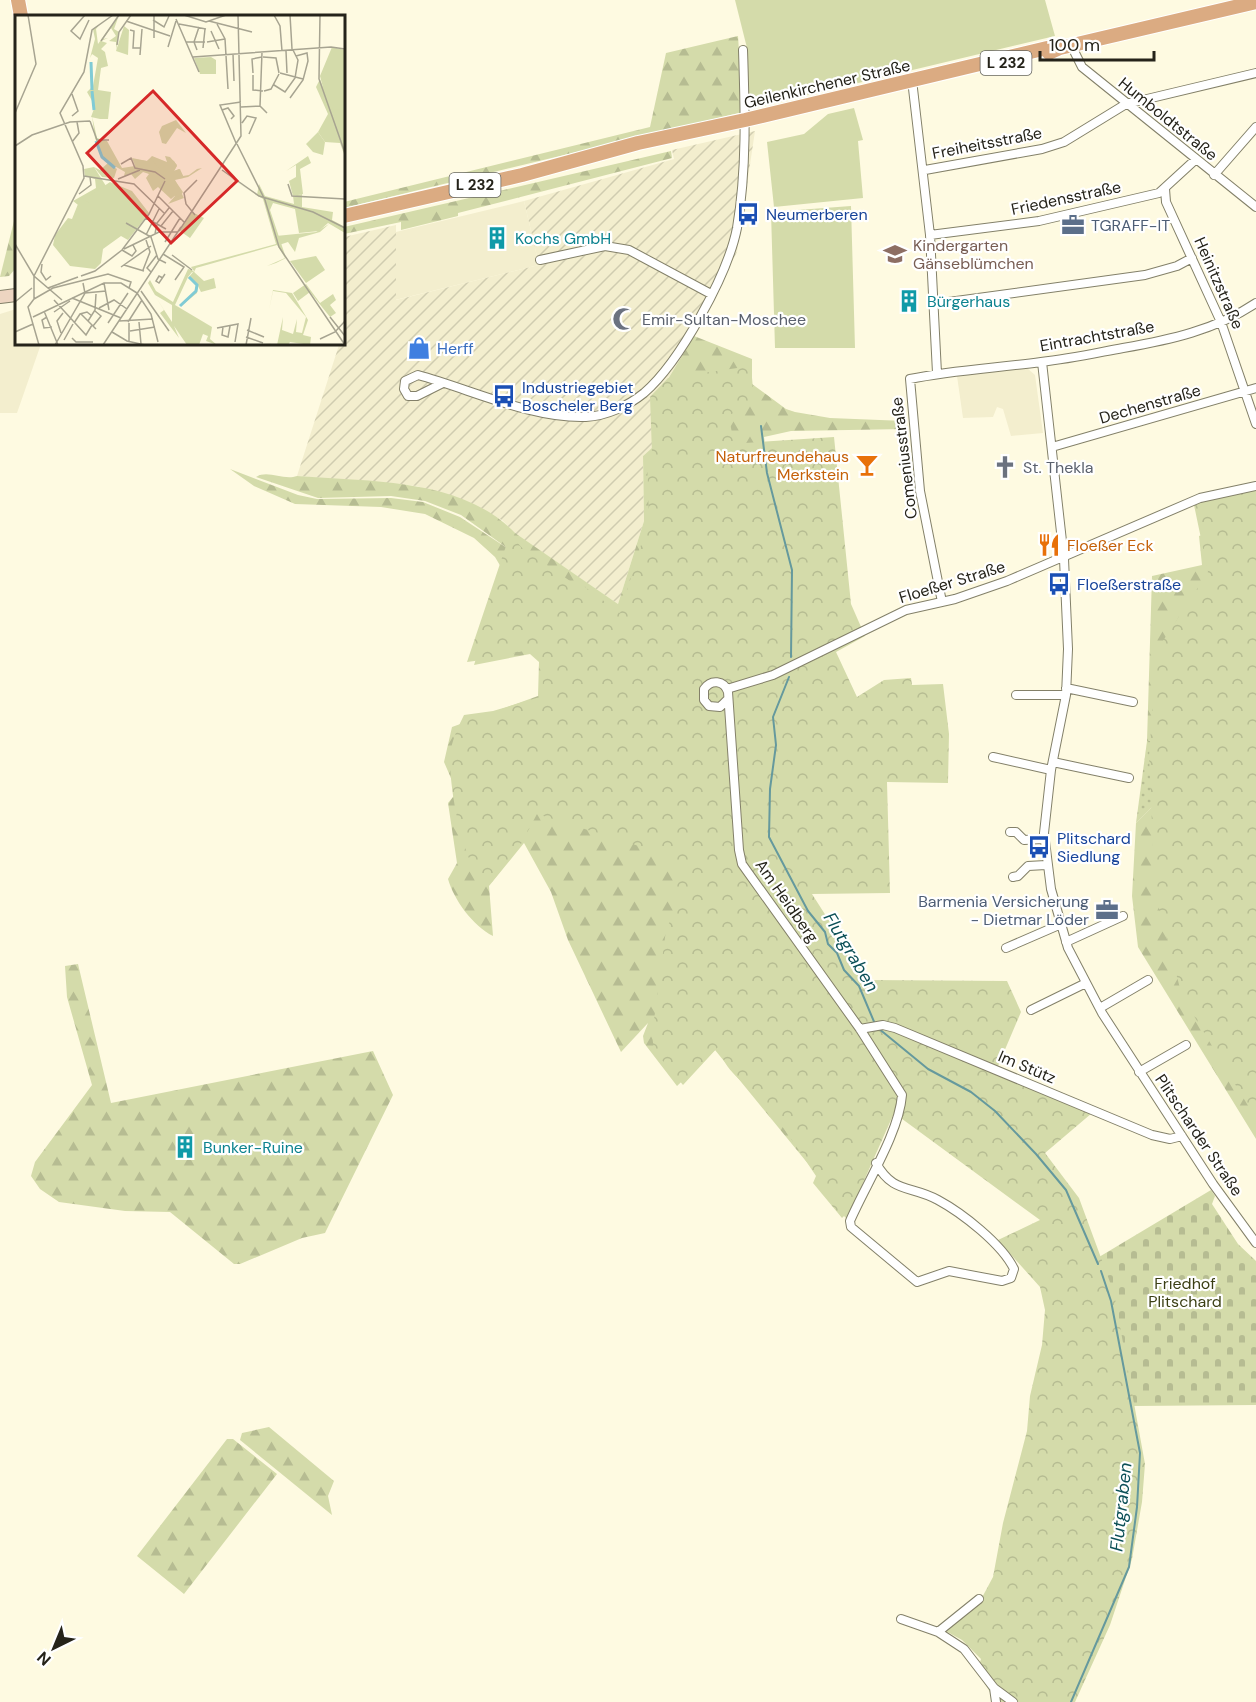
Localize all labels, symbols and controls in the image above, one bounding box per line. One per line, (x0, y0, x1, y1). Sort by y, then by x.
inset map (15, 15, 345, 345)
scale bar (1040, 24, 1154, 62)
text: 100 m (1049, 33, 1100, 57)
road number: L 232 (980, 51, 1032, 75)
street label: Geilenkirchener Straße (742, 55, 912, 113)
street label: Humboldtstraße (1114, 73, 1222, 165)
street label: Freiheitsstraße (930, 122, 1044, 164)
road number: L 232 (450, 173, 500, 197)
street label: Friedensstraße (1009, 176, 1123, 220)
bus stop icon: Neumerberen (735, 201, 761, 227)
place label: Neumerberen (766, 204, 868, 225)
office icon: TGRAFF-IT (1060, 212, 1086, 238)
place label: TGRAFF-IT (1091, 215, 1170, 236)
building icon: Kochs GmbH (484, 225, 510, 251)
place label: Kochs GmbH (515, 228, 611, 249)
street label: Heinitzstraße (1189, 234, 1249, 332)
place label: Kindergarten Gänseblümchen (913, 235, 1034, 274)
school or university icon: Kindergarten Gänseblümchen (882, 241, 908, 267)
building icon: Bürgerhaus (896, 288, 922, 314)
place label: Bürgerhaus (927, 291, 1010, 312)
mosque icon: Emir-Sultan-Moschee (611, 306, 637, 332)
place label: Emir-Sultan-Moschee (642, 309, 806, 330)
street label: Eintrachtstraße (1038, 316, 1156, 356)
shop icon: Herff (406, 335, 432, 361)
place label: Herff (437, 338, 474, 359)
place label: Industriegebiet Boscheler Berg (522, 377, 634, 416)
street label: Dechenstraße (1097, 379, 1203, 429)
bus stop icon: Industriegebiet Boscheler Berg (491, 383, 517, 409)
street label: Comeniusstraße (886, 396, 922, 520)
place label: Naturfreundehaus Merkstein (715, 446, 849, 485)
bar icon: Naturfreundehaus Merkstein (854, 452, 880, 478)
church icon: St. Thekla (992, 454, 1018, 480)
place label: St. Thekla (1023, 457, 1094, 478)
restaurant icon: Floeßer Eck (1036, 532, 1062, 558)
place label: Floeßer Eck (1067, 535, 1154, 556)
street label: Floeßer Straße (896, 556, 1008, 608)
bus stop icon: Floeßerstraße (1046, 571, 1072, 597)
place label: Floeßerstraße (1077, 574, 1181, 595)
place label: Plitschard Siedlung (1057, 828, 1131, 867)
bus stop icon: Plitschard Siedlung (1026, 834, 1052, 860)
street label: Am Heidberg (751, 855, 823, 947)
place label: Barmenia Versicherung - Dietmar Löder (918, 891, 1089, 930)
office icon: Barmenia Versicherung - Dietmar Löder (1094, 897, 1120, 923)
water label: Flutgraben (818, 908, 884, 996)
street label: Im Stütz (995, 1045, 1059, 1089)
street label: Plitscharder Straße (1150, 1070, 1248, 1200)
building icon: Bunker-Ruine (172, 1134, 198, 1160)
place label: Bunker-Ruine (203, 1137, 303, 1158)
park label: Friedhof Plitschard (1148, 1273, 1222, 1312)
water label: Flutgraben (1104, 1461, 1138, 1553)
north arrow (24, 1618, 84, 1678)
text: N (33, 1647, 56, 1670)

